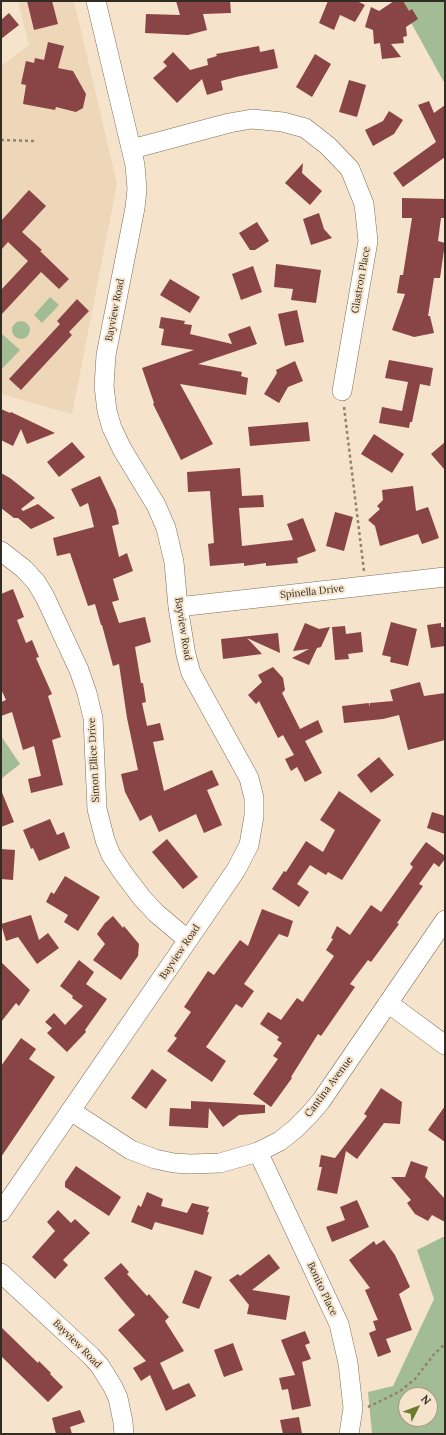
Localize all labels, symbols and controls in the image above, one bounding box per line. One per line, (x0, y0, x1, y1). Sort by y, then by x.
street label: Glastron Place (349, 246, 373, 314)
street label: Bayview Road (103, 278, 127, 342)
street label: Spinella Drive (279, 583, 345, 601)
street label: Bayview Road (172, 597, 194, 661)
street label: Simon Ellice Drive (86, 717, 102, 803)
street label: Bayview Road (157, 922, 203, 982)
street label: Cantina Avenue (302, 1054, 356, 1120)
street label: Bonito Place (304, 1260, 340, 1318)
street label: Bayview Road (50, 1317, 104, 1371)
north arrow (398, 1387, 438, 1427)
text: N (418, 1392, 434, 1407)

